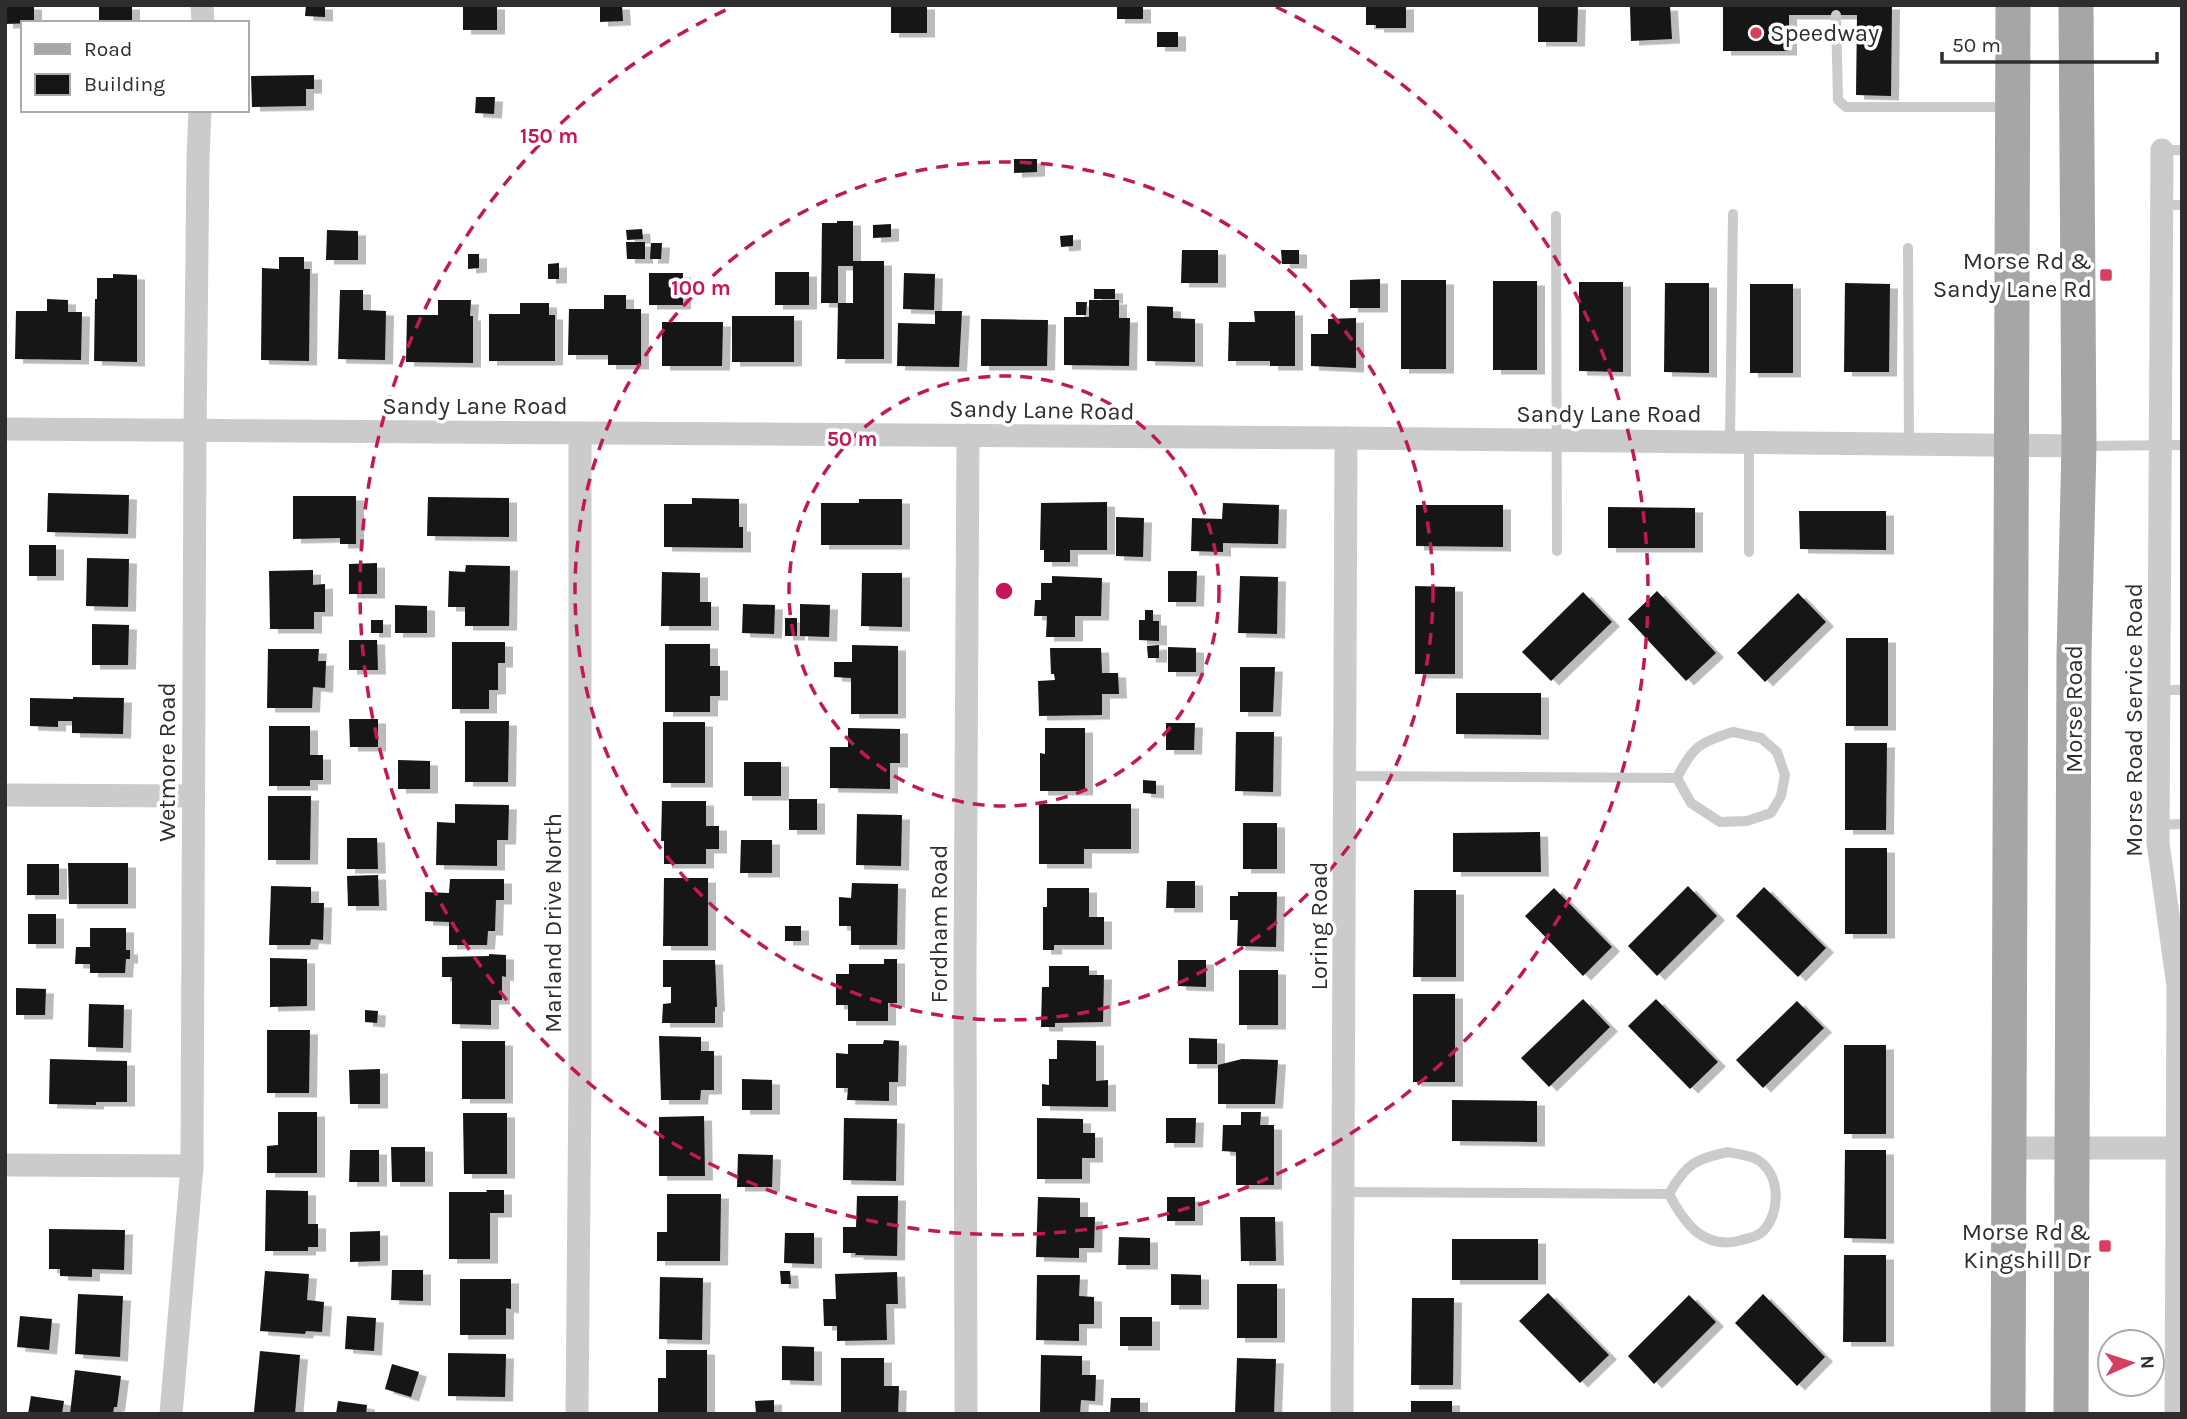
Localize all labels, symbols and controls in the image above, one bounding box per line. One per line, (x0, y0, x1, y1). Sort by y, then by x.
place label: Speedway (1770, 19, 1879, 47)
legend (21, 21, 248, 112)
scale bar (1942, 21, 2157, 65)
marker: Speedway (1748, 25, 1764, 41)
text: 50 m (1952, 33, 2001, 57)
text: Road (84, 37, 132, 61)
text: Building (84, 72, 165, 96)
text: 150 m (520, 124, 578, 148)
place label: Morse Rd & Sandy Lane Rd (1933, 247, 2092, 303)
marker: Morse Rd & Sandy Lane Rd (2098, 267, 2114, 283)
text: 100 m (671, 276, 731, 300)
street label: Sandy Lane Road (382, 392, 568, 420)
street label: Sandy Lane Road (949, 394, 1135, 426)
street label: Sandy Lane Road (1516, 400, 1702, 428)
text: 50 m (827, 427, 877, 451)
centre of rings (992, 579, 1016, 603)
street label: Morse Road Service Road (2120, 583, 2148, 857)
street label: Morse Road (2060, 645, 2088, 773)
street label: Wetmore Road (153, 682, 181, 842)
street label: Marland Drive North (539, 813, 567, 1033)
street label: Fordham Road (925, 844, 953, 1004)
street label: Loring Road (1305, 861, 1333, 991)
place label: Morse Rd & Kingshill Dr (1962, 1218, 2091, 1274)
marker: Morse Rd & Kingshill Dr (2097, 1238, 2113, 1254)
north arrow (2096, 1328, 2166, 1398)
text: N (2136, 1355, 2158, 1370)

